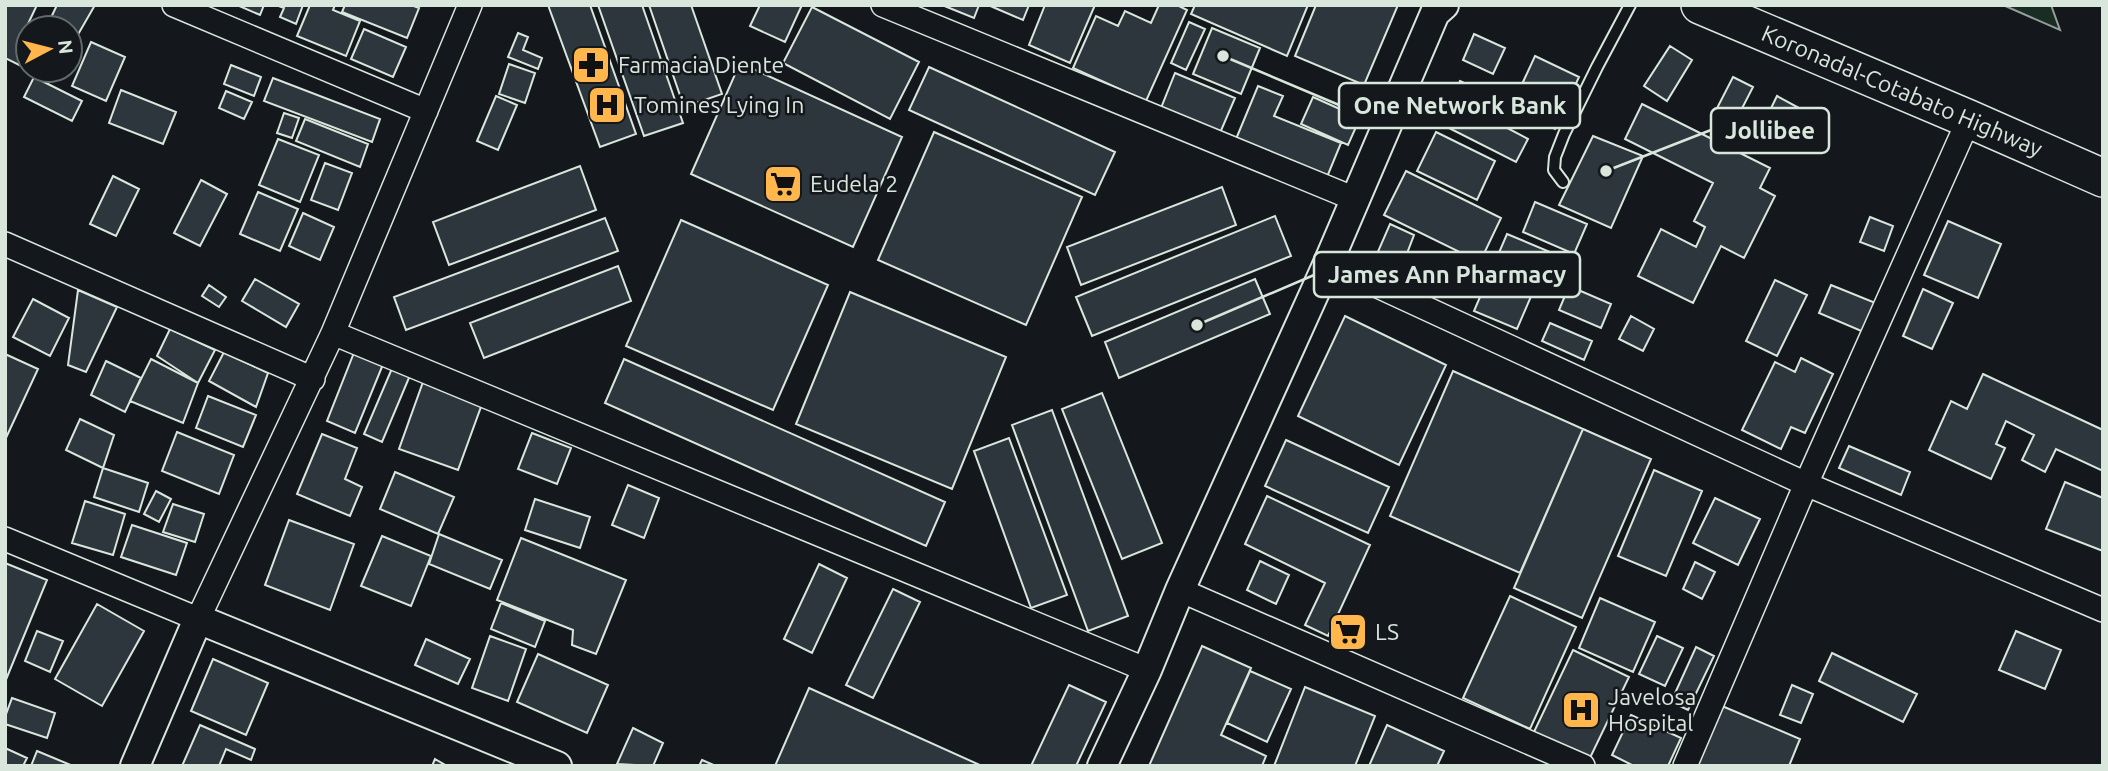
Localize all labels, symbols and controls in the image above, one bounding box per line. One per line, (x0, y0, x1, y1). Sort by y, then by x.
north arrow (14, 14, 84, 84)
street label: Koronadal-Cotabato Highway (1758, 20, 2046, 161)
text: N (54, 39, 78, 55)
pharmacy icon: Farmacia Diente (570, 44, 612, 86)
place label: Farmacia Diente (618, 52, 784, 77)
callout: One Network Bank (1339, 83, 1580, 128)
hospital icon: Tomines Lying In (586, 84, 628, 126)
place label: Tomines Lying In (634, 92, 804, 117)
text: One Network Bank (1353, 92, 1567, 119)
callout: Jollibee (1711, 108, 1829, 153)
text: Jollibee (1725, 117, 1815, 144)
supermarket icon: Eudela 2 (762, 163, 804, 205)
place label: Eudela 2 (810, 171, 898, 196)
callout: James Ann Pharmacy (1314, 252, 1580, 297)
text: James Ann Pharmacy (1328, 261, 1566, 288)
supermarket icon: LS (1327, 611, 1369, 653)
place label: LS (1375, 619, 1399, 644)
place label: Javelosa Hospital (1608, 684, 1696, 735)
hospital icon: Javelosa Hospital (1560, 689, 1602, 731)

